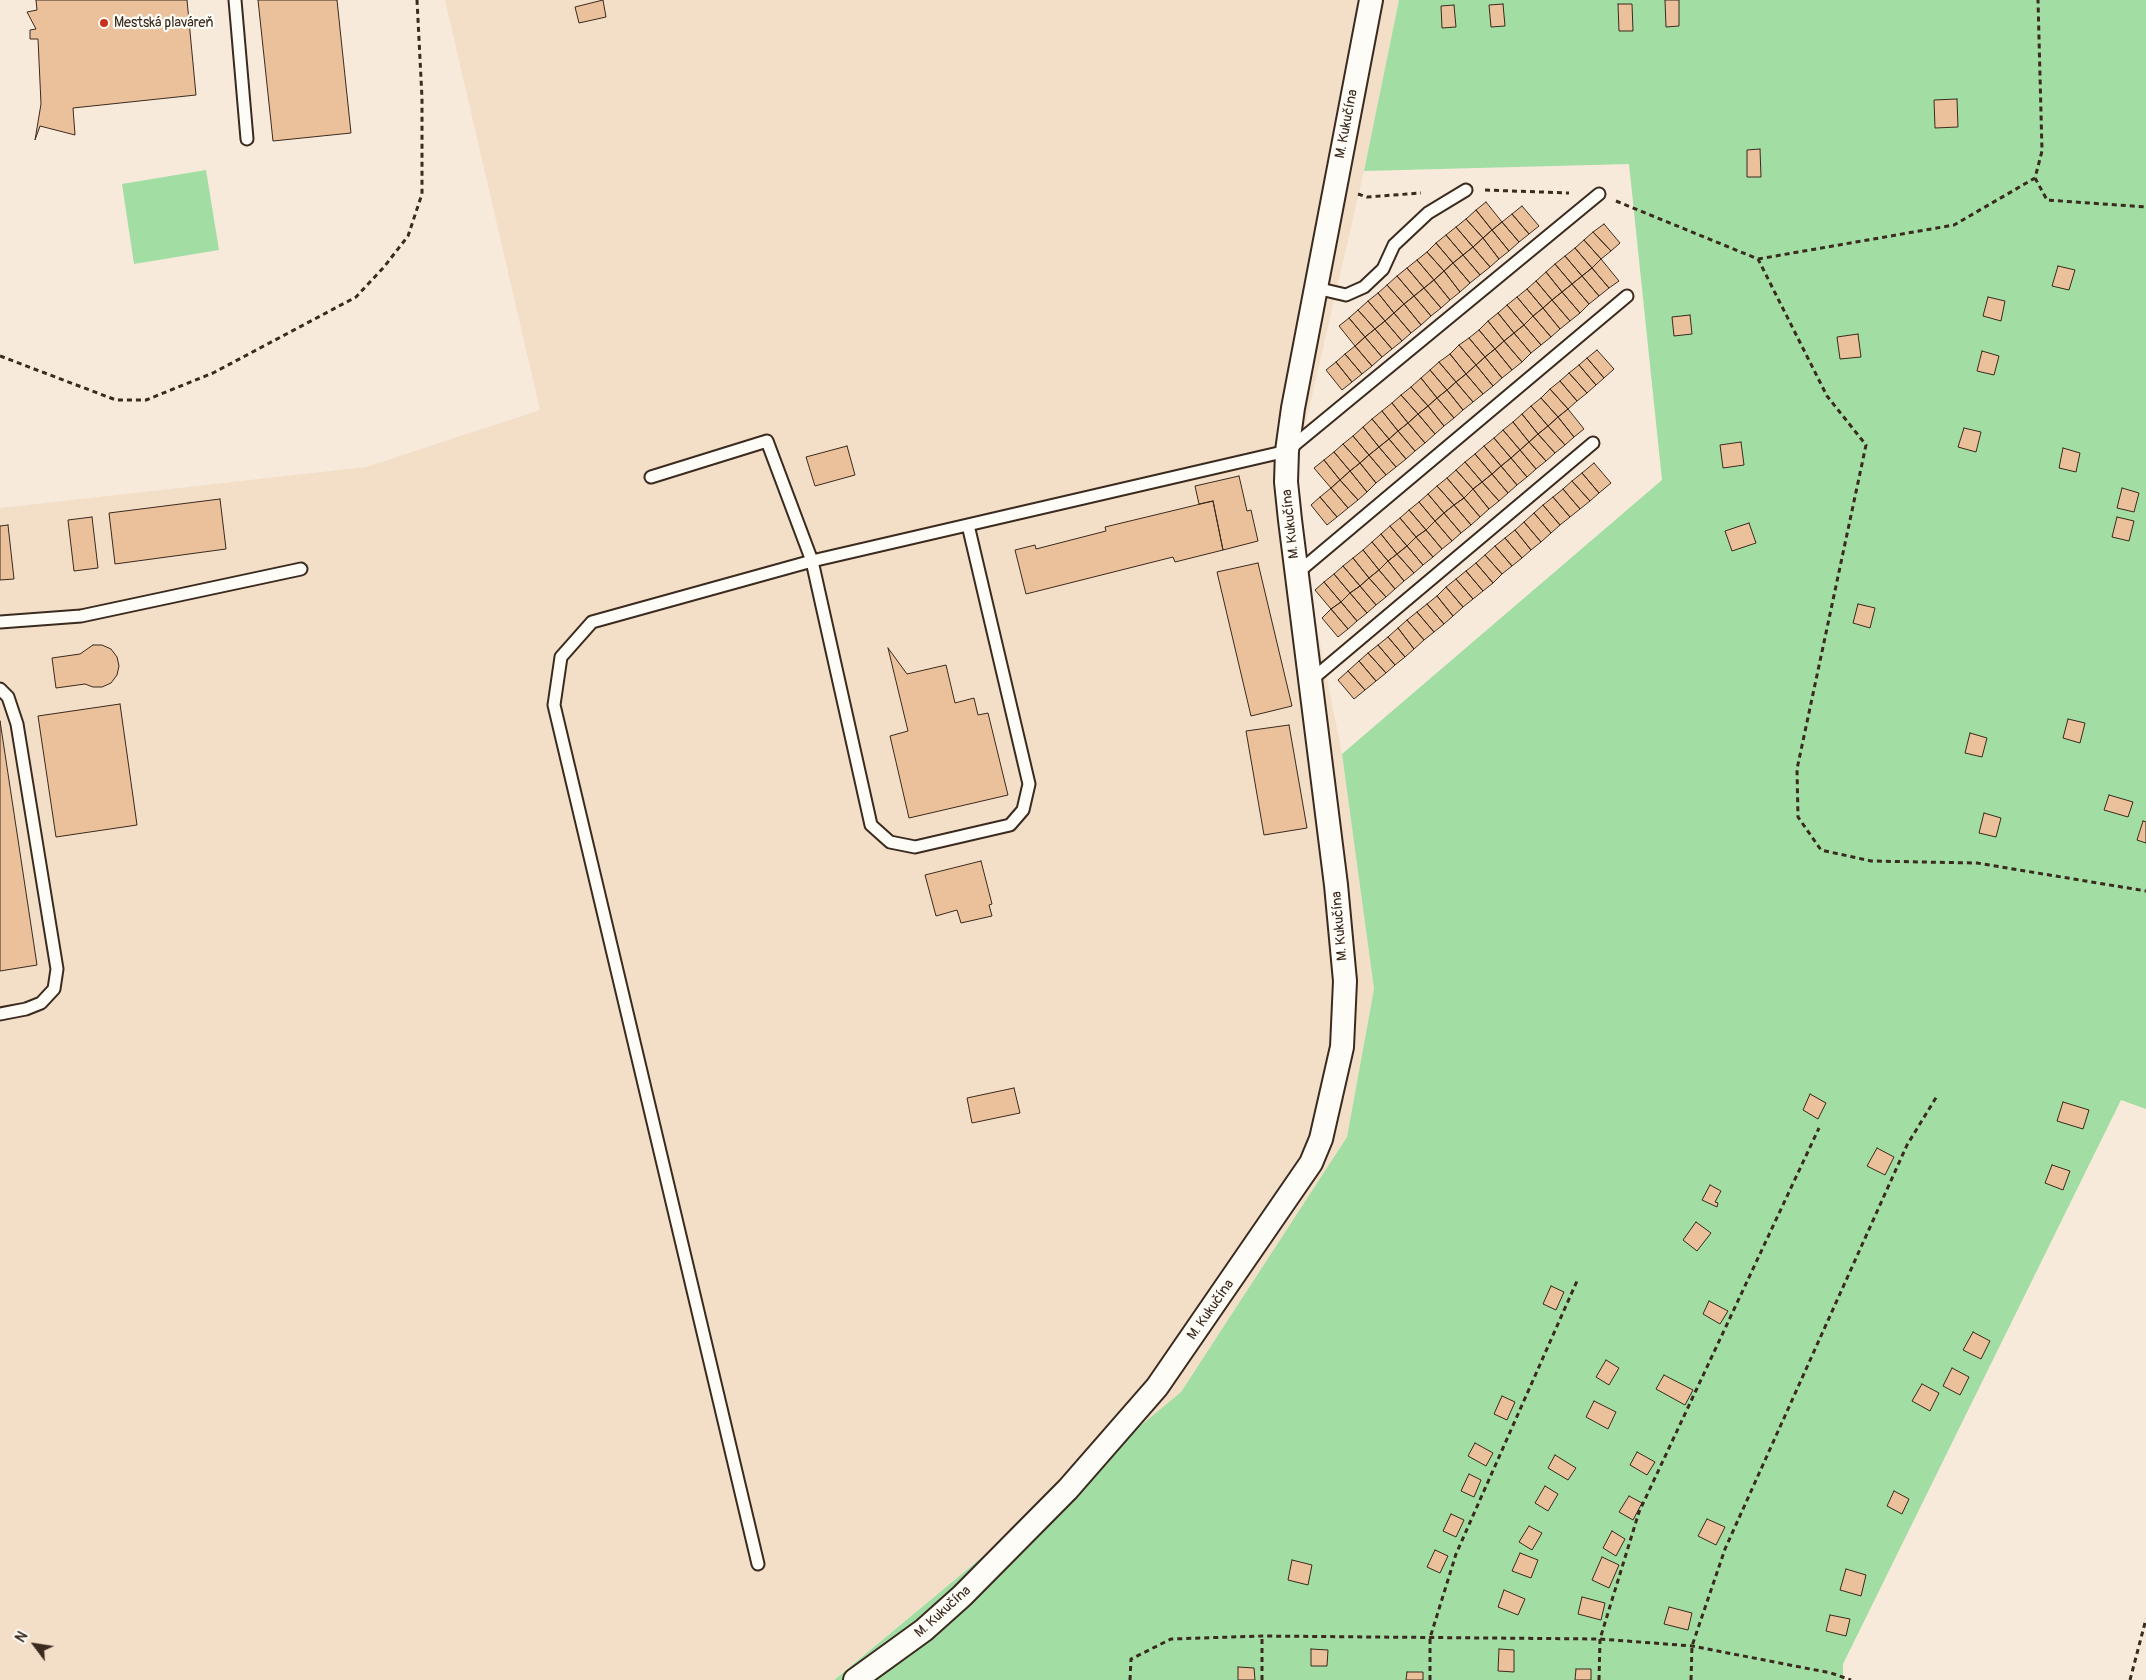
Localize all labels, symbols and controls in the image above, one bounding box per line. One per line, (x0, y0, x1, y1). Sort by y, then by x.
place label: Mestská plaváreň (114, 15, 214, 31)
marker: Mestská plaváreň (98, 17, 110, 29)
street label: M. Kukučína (1332, 88, 1362, 160)
street label: M. Kukučína (1279, 488, 1303, 560)
street label: M. Kukučína (1329, 891, 1351, 961)
street label: M. Kukučína (1184, 1277, 1238, 1343)
street label: M. Kukučína (911, 1582, 975, 1642)
north arrow (10, 1620, 60, 1670)
text: N (12, 1629, 31, 1645)

